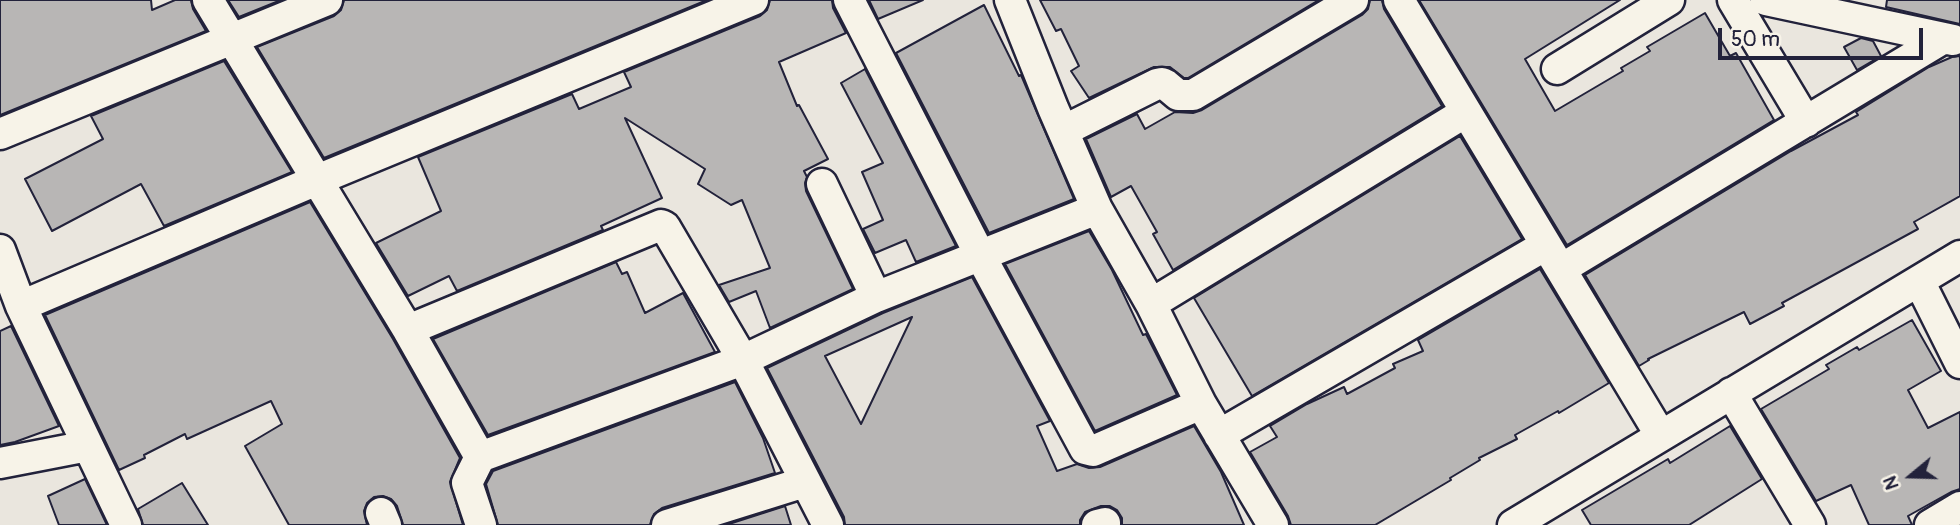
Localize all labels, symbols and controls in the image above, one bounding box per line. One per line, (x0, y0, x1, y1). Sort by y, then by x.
scale bar (1722, 14, 1927, 58)
text: 50 m (1731, 26, 1780, 53)
north arrow (1876, 441, 1946, 511)
text: N (1878, 473, 1905, 493)

